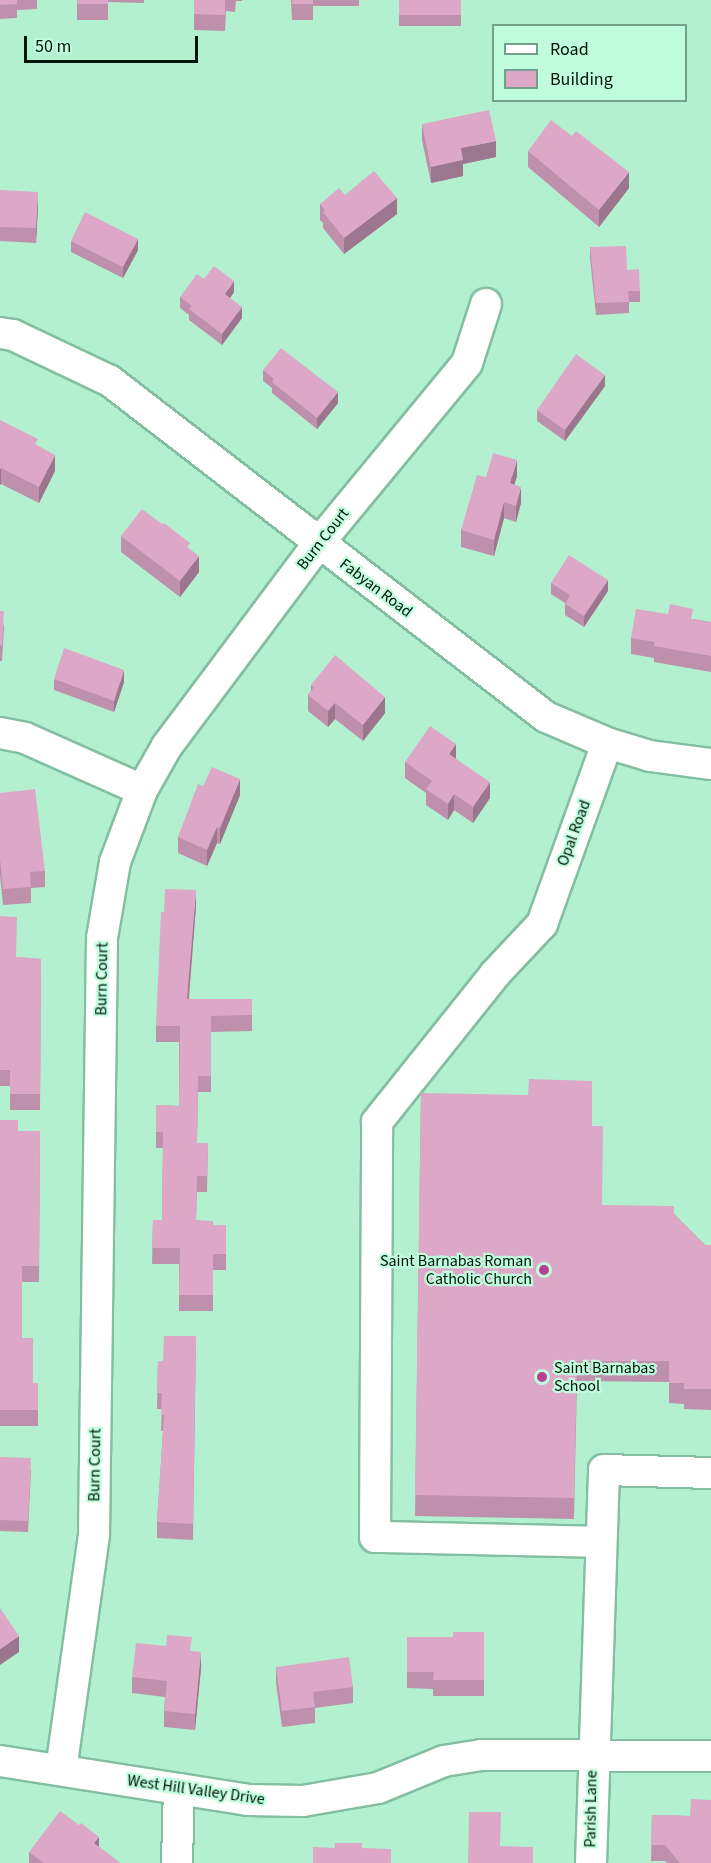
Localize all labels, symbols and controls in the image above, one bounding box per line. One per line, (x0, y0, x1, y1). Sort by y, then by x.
scale bar (27, 24, 201, 62)
legend (492, 24, 687, 102)
text: 50 m (35, 34, 71, 59)
text: Road (550, 37, 589, 62)
text: Building (550, 67, 613, 92)
street label: Burn Court (293, 504, 353, 574)
street label: Fabyan Road (336, 555, 416, 621)
street label: Opal Road (553, 797, 595, 869)
street label: Burn Court (92, 942, 112, 1016)
place label: Saint Barnabas Roman Catholic Church (380, 1251, 532, 1289)
marker: Saint Barnabas Roman Catholic Church (537, 1263, 551, 1277)
place label: Saint Barnabas School (554, 1358, 655, 1396)
marker: Saint Barnabas School (535, 1370, 549, 1384)
street label: Burn Court (85, 1428, 105, 1502)
street label: Parish Lane (581, 1770, 601, 1848)
street label: West Hill Valley Drive (126, 1771, 266, 1809)

